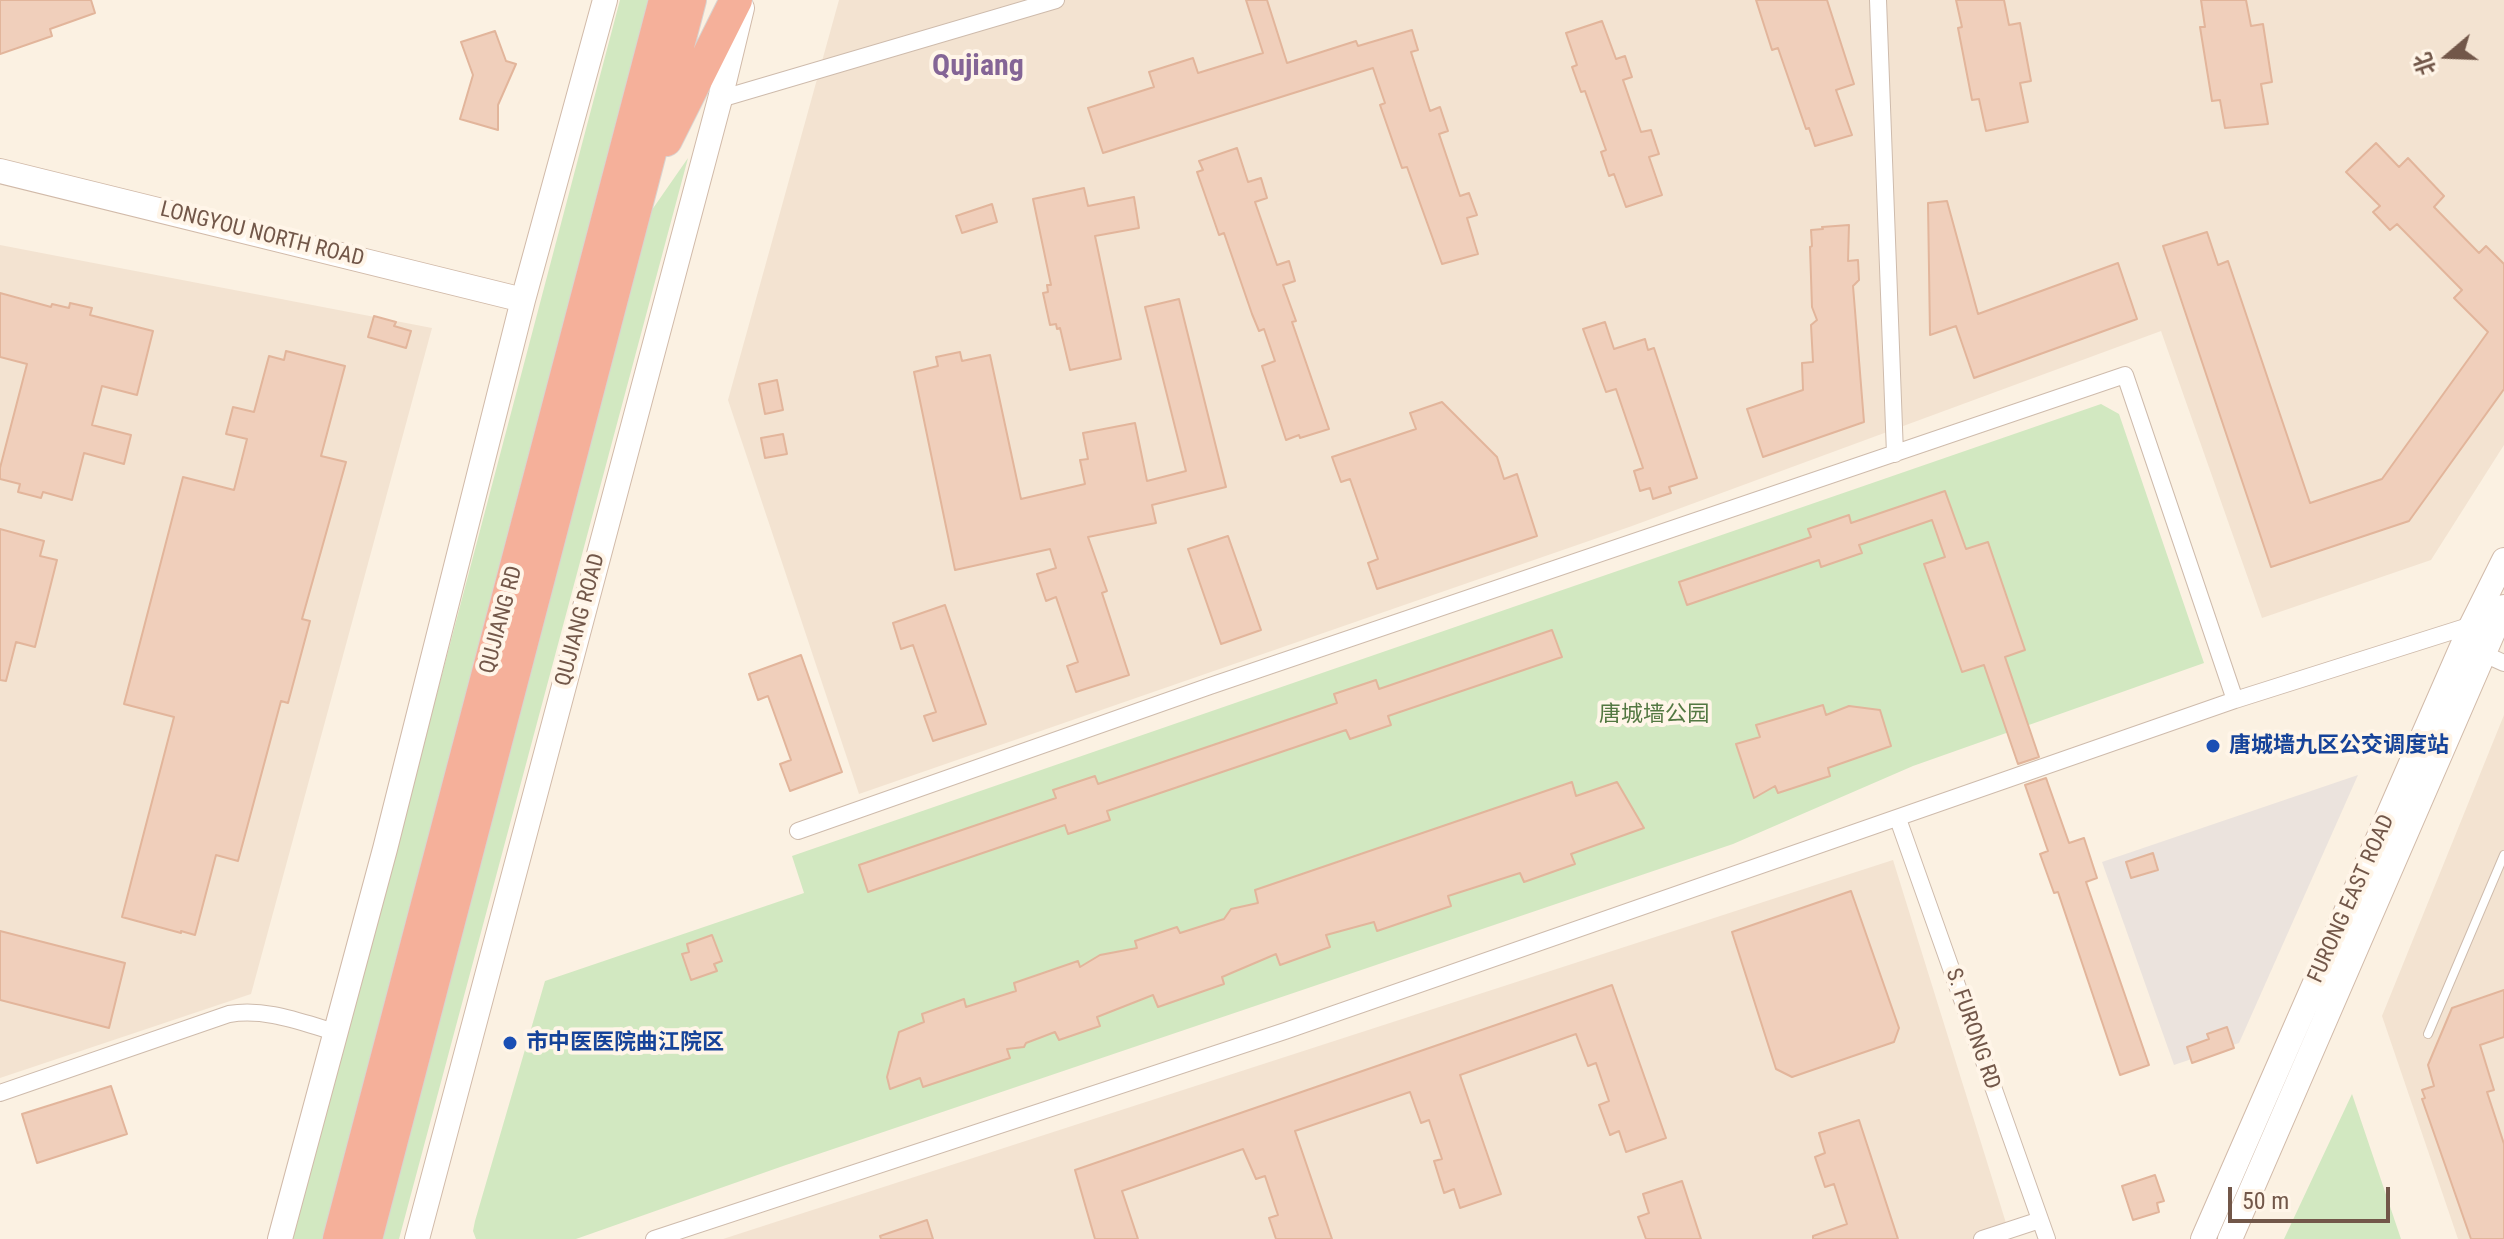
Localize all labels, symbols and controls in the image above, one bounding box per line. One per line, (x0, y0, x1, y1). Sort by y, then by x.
north arrow (2408, 16, 2488, 96)
district label: Qujiang (932, 49, 1024, 85)
text: 北 (2409, 50, 2440, 78)
street label: LONGYOU NORTH ROAD (157, 197, 367, 273)
street label: QUJIANG ROAD (551, 551, 611, 689)
street label: QUJIANG RD (475, 563, 529, 677)
park label: 唐城墙公园 (1599, 702, 1709, 728)
place label: 唐城墙九区公交调度站 (2229, 733, 2449, 759)
marker: 唐城墙九区公交调度站 (2204, 737, 2222, 755)
street label: FURONG EAST ROAD (2303, 811, 2401, 987)
street label: S. FURONG RD (1939, 965, 2005, 1093)
place label: 市中医医院曲江院区 (526, 1030, 724, 1056)
marker: 市中医医院曲江院区 (501, 1034, 519, 1052)
scale bar (2232, 1171, 2394, 1221)
text: 50 m (2242, 1187, 2289, 1215)

